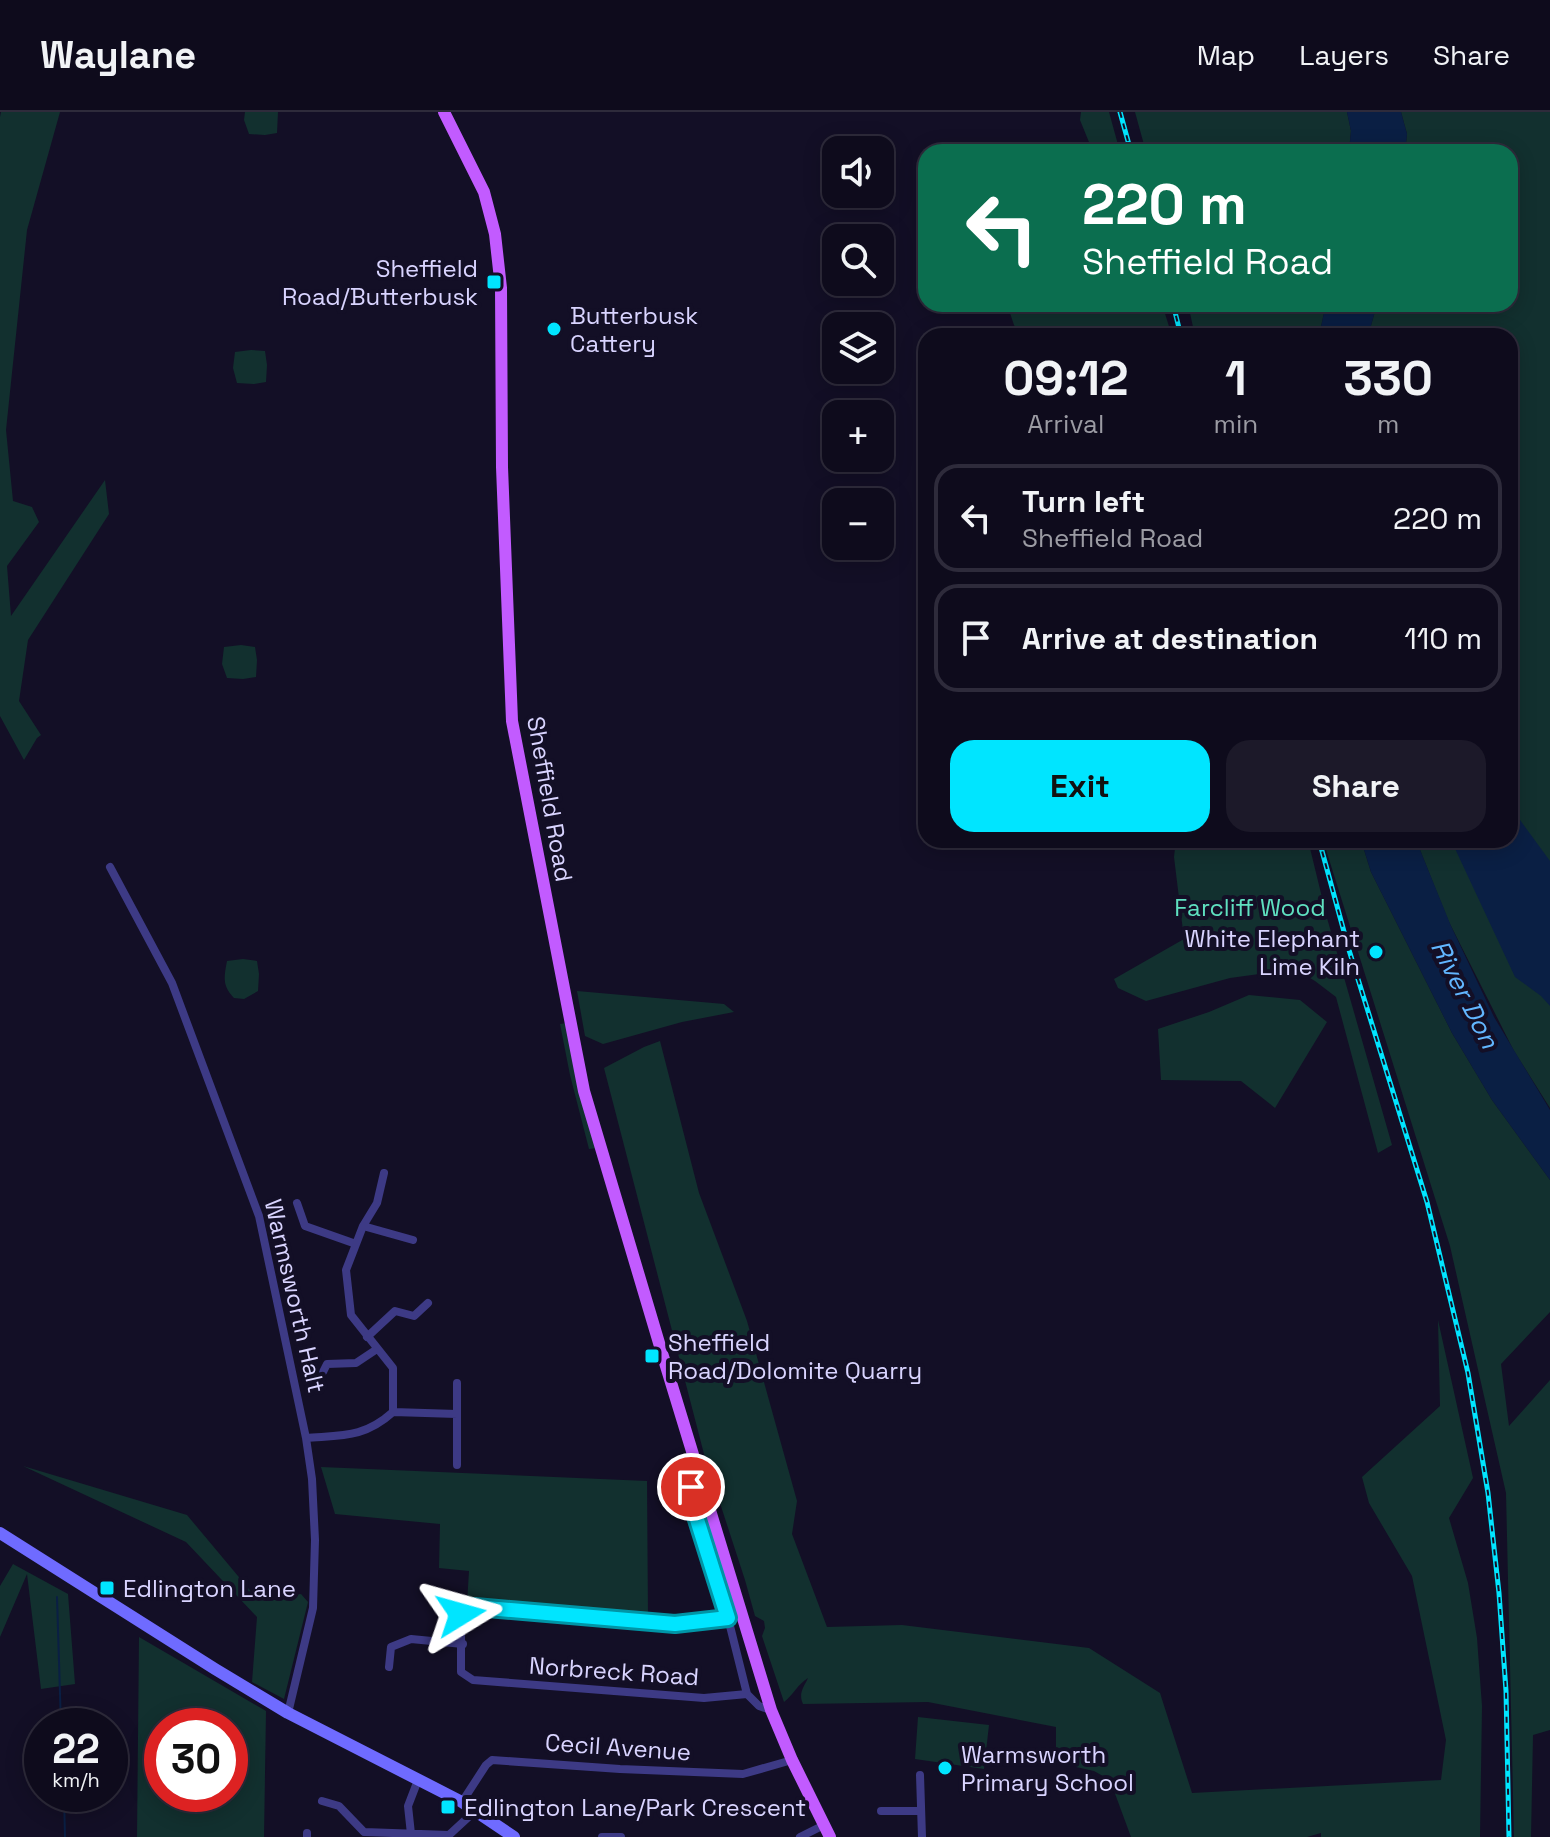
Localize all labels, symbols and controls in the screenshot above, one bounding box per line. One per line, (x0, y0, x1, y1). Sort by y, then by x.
text: Waylane (40, 31, 196, 79)
text: Map (1197, 37, 1255, 73)
text: Layers (1299, 37, 1389, 73)
text: Share (1433, 37, 1510, 73)
map controls (822, 136, 894, 560)
button: sound (822, 136, 894, 208)
text: 220 m (1082, 169, 1247, 240)
icon: left (950, 176, 1054, 280)
button: search (822, 224, 894, 296)
text: Sheffield Road (1082, 239, 1333, 285)
place label: Sheffield Road/Butterbusk (282, 253, 478, 312)
marker: Sheffield Road/Butterbusk (485, 273, 503, 291)
place label: Butterbusk Cattery (570, 300, 698, 359)
button: layers (822, 312, 894, 384)
marker: Butterbusk Cattery (545, 320, 563, 338)
text: 09:12 (1003, 348, 1128, 409)
text: 1 (1225, 348, 1247, 409)
text: 330 (1343, 348, 1433, 409)
button: + (822, 400, 894, 472)
text: Arrival (1027, 407, 1104, 441)
text: min (1214, 407, 1258, 441)
text: m (1377, 407, 1399, 441)
text: Turn left (1022, 482, 1145, 521)
button: − (822, 488, 894, 560)
icon: left (954, 496, 998, 540)
text: 220 m (1393, 499, 1482, 538)
text: Sheffield Road (1022, 521, 1203, 555)
icon: arrive (954, 616, 998, 660)
text: Arrive at destination (1022, 619, 1318, 658)
text: 110 m (1404, 619, 1482, 658)
street label: Sheffield Road (520, 714, 580, 884)
button: Exit (950, 740, 1210, 832)
button: Share (1226, 740, 1486, 832)
park label: Farcliff Wood (1174, 892, 1326, 923)
place label: White Elephant Lime Kiln (1184, 923, 1360, 982)
water label: River Don (1423, 934, 1507, 1055)
marker: White Elephant Lime Kiln (1367, 943, 1385, 961)
street label: Warmsworth Halt (258, 1196, 332, 1396)
place label: Sheffield Road/Dolomite Quarry (668, 1327, 922, 1386)
marker: Sheffield Road/Dolomite Quarry (643, 1347, 661, 1365)
pin (657, 1453, 725, 1521)
icon: arrive (669, 1465, 713, 1509)
position arrow (419, 1572, 503, 1656)
place label: Edlington Lane (123, 1573, 296, 1604)
marker: Edlington Lane (98, 1579, 116, 1597)
street label: Norbreck Road (528, 1650, 700, 1692)
speed limit sign: 30 (144, 1708, 248, 1812)
text: 22 (52, 1724, 100, 1775)
street label: Cecil Avenue (544, 1726, 692, 1768)
place label: Warmsworth Primary School (961, 1739, 1134, 1798)
marker: Warmsworth Primary School (936, 1759, 954, 1777)
text: km/h (52, 1767, 100, 1793)
place label: Edlington Lane/Park Crescent (464, 1792, 806, 1823)
marker: Edlington Lane/Park Crescent (439, 1798, 457, 1816)

